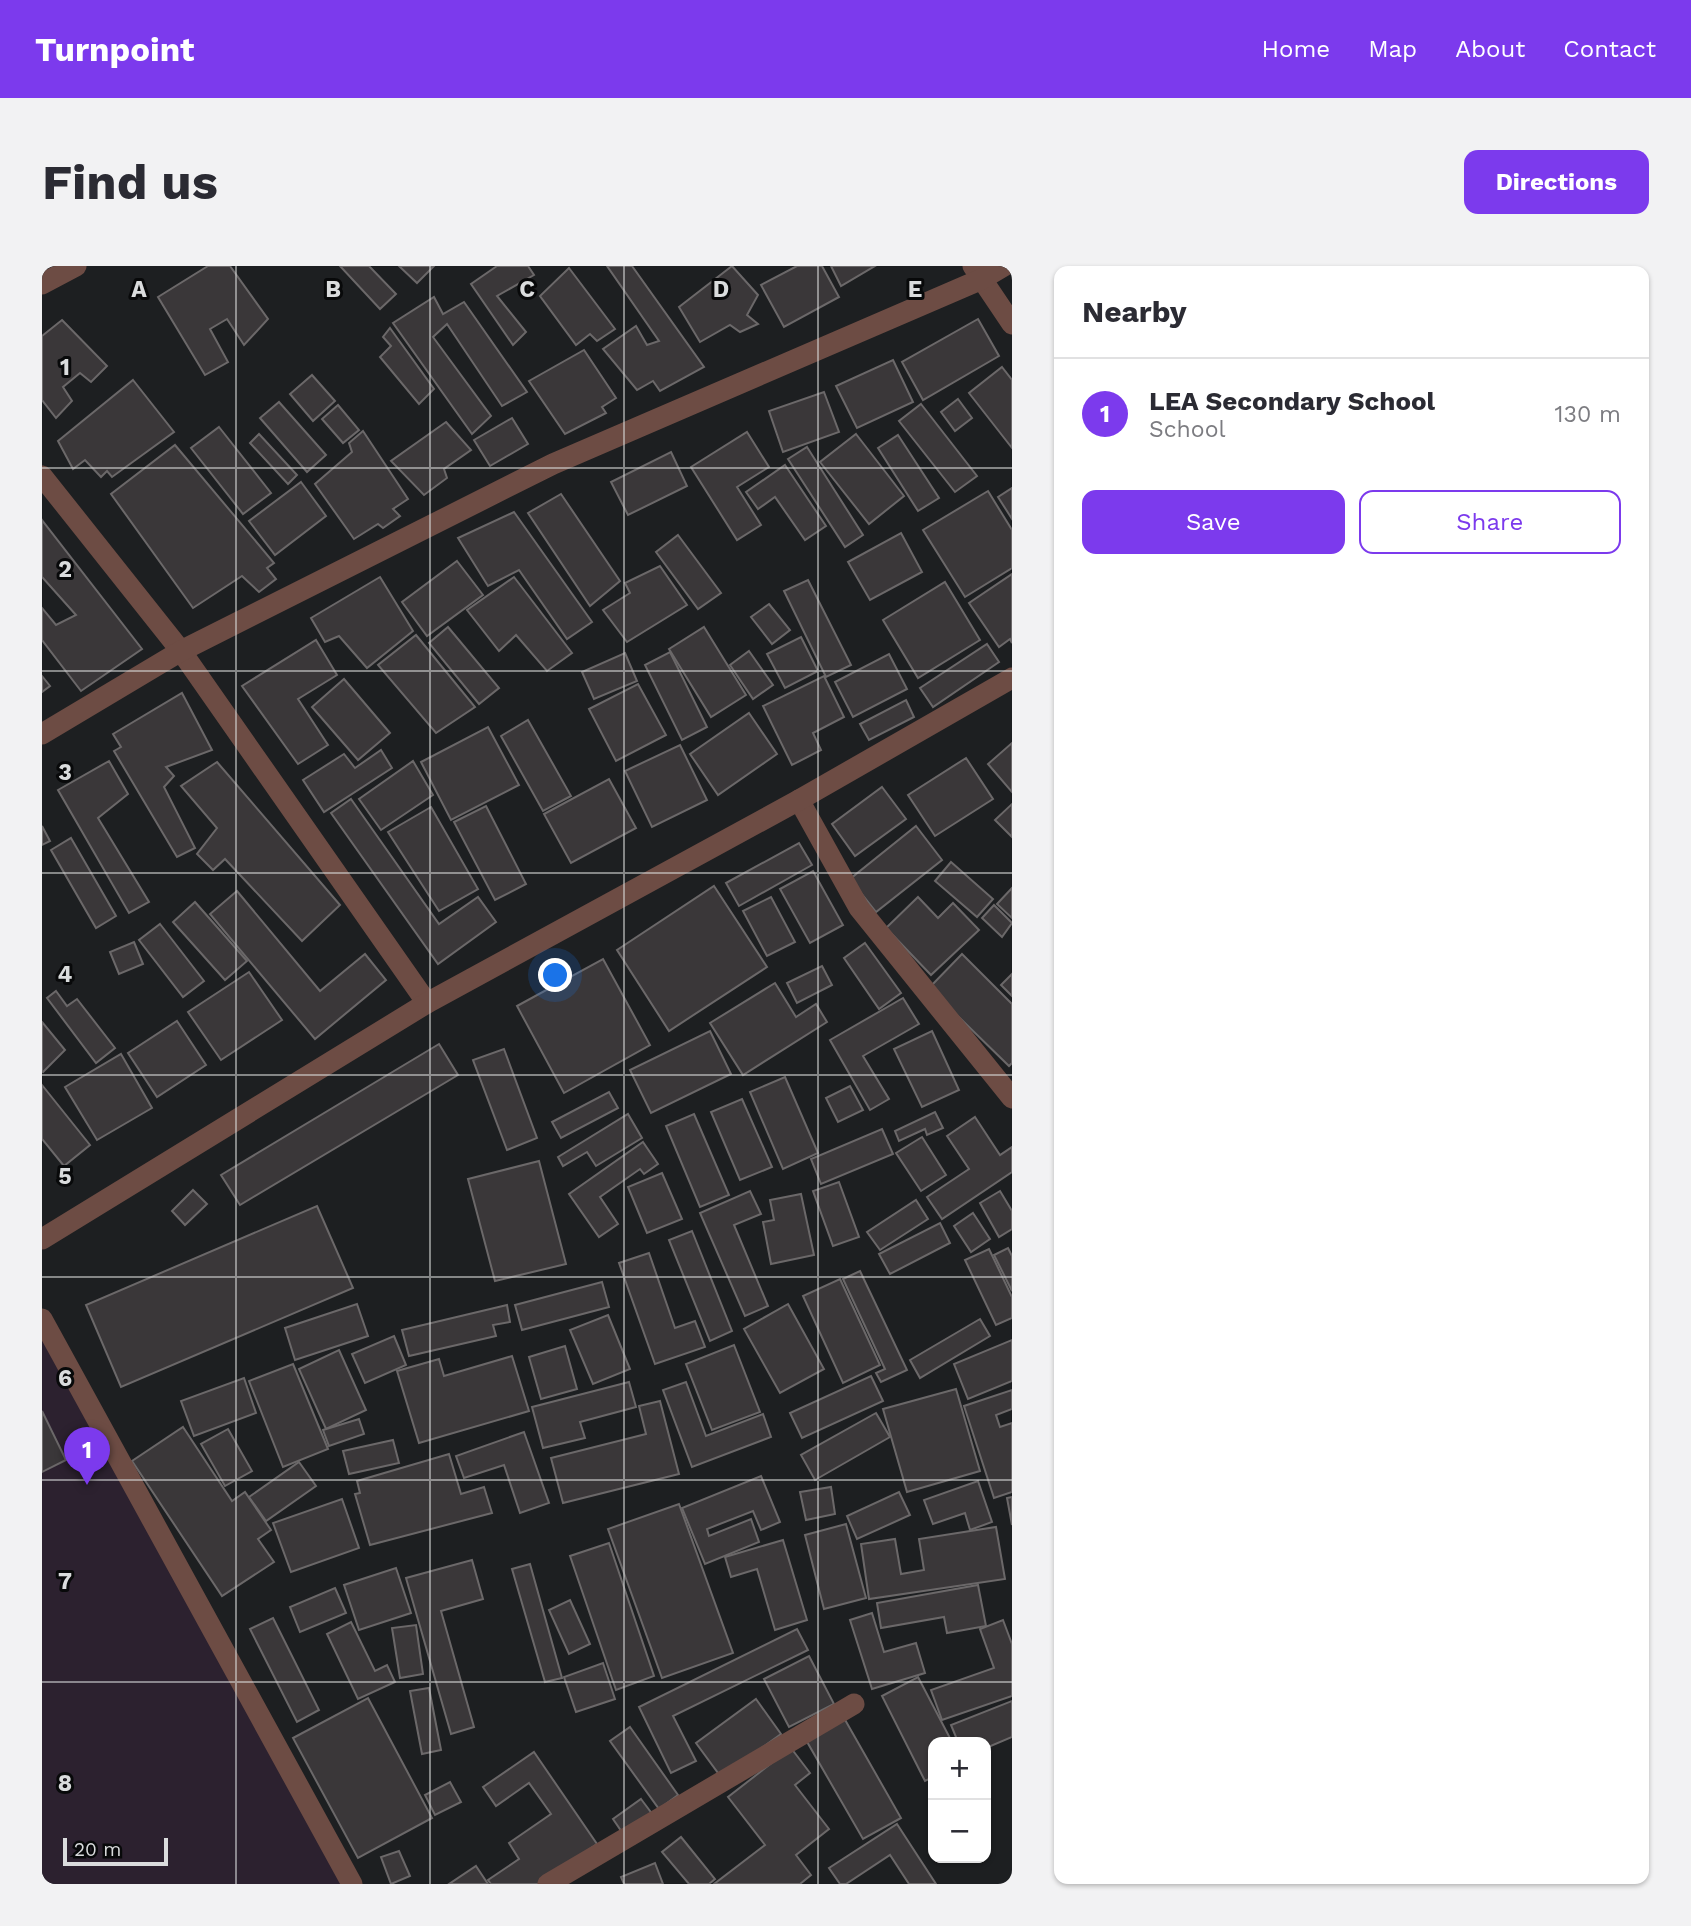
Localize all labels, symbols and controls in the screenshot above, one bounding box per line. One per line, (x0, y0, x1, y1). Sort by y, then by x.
text: Turnpoint (35, 30, 194, 69)
text: Home (1262, 35, 1330, 63)
text: Map (1368, 35, 1417, 63)
text: About (1455, 35, 1525, 63)
text: Contact (1563, 35, 1656, 63)
button: Directions (1464, 150, 1649, 214)
text: Find us (42, 153, 218, 211)
text: A (131, 276, 147, 303)
text: B (325, 276, 341, 303)
text: C (519, 276, 535, 303)
text: D (713, 276, 729, 303)
text: E (908, 276, 922, 303)
text: Nearby (1082, 294, 1187, 329)
text: 1 (60, 354, 70, 381)
text: LEA Secondary School (1149, 386, 1435, 416)
text: 1 (1100, 401, 1110, 428)
text: 130 m (1555, 401, 1621, 428)
text: School (1149, 416, 1226, 443)
button: Save (1082, 490, 1345, 554)
button: Share (1359, 490, 1621, 554)
text: 2 (58, 556, 72, 583)
text: 3 (58, 759, 72, 786)
your location (538, 958, 572, 992)
text: 4 (58, 961, 73, 988)
text: 5 (58, 1163, 72, 1190)
text: 6 (58, 1365, 72, 1392)
pin: 1 (64, 1427, 110, 1485)
text: 7 (58, 1568, 72, 1595)
map controls (928, 1737, 991, 1863)
button: + (928, 1737, 991, 1800)
text: 8 (58, 1770, 72, 1797)
button: − (928, 1800, 991, 1863)
scale bar (63, 1835, 168, 1867)
text: 20 m (74, 1838, 121, 1861)

